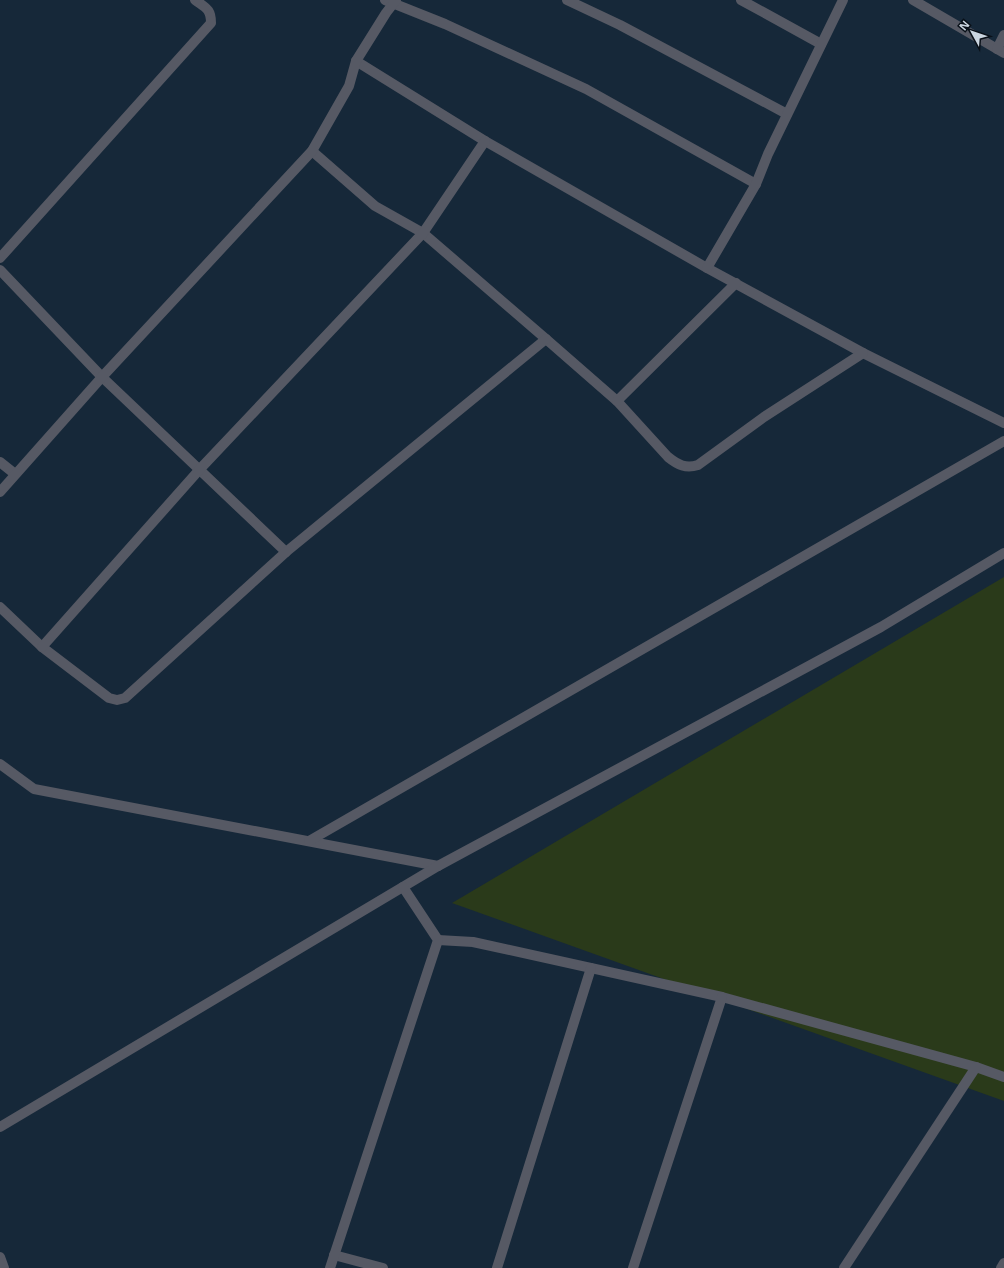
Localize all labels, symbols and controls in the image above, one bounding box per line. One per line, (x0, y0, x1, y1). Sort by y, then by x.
north arrow (952, 12, 992, 52)
text: N (955, 17, 973, 34)

